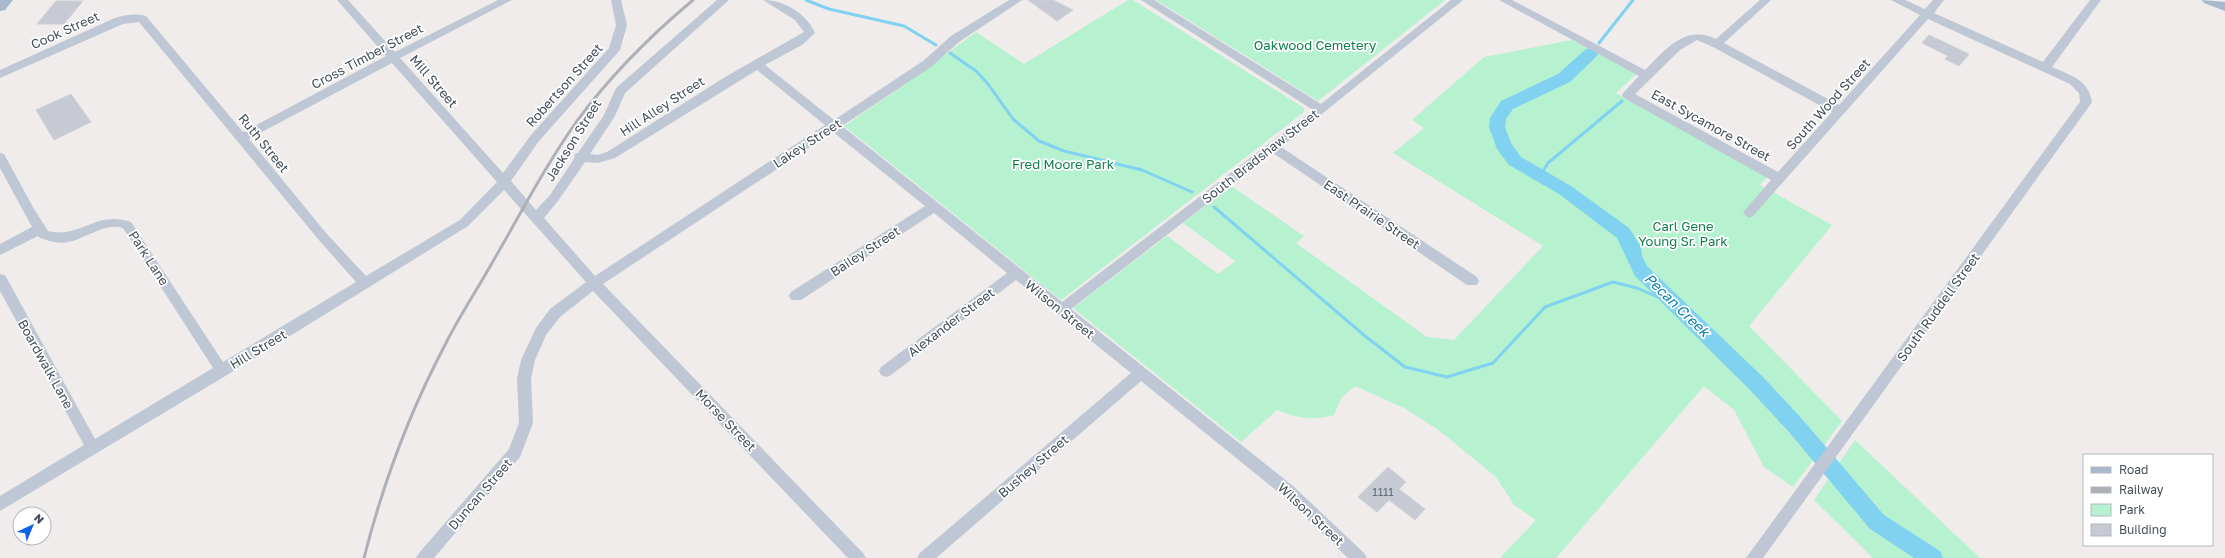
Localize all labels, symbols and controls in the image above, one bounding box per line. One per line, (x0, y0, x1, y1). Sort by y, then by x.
street label: Cook Street (28, 8, 102, 52)
street label: Cross Timber Street (309, 20, 425, 92)
park label: Oakwood Cemetery (1254, 37, 1377, 53)
street label: Robertson Street (522, 40, 606, 130)
street label: Mill Street (407, 51, 461, 111)
street label: South Wood Street (1783, 55, 1873, 153)
street label: Hill Alley Street (617, 73, 707, 139)
street label: East Sycamore Street (1649, 86, 1773, 164)
street label: Jackson Street (541, 96, 605, 184)
street label: South Bradshaw Street (1198, 105, 1322, 207)
street label: Ruth Street (235, 110, 293, 176)
street label: Lakey Street (770, 115, 844, 171)
park label: Fred Moore Park (1012, 156, 1115, 172)
street label: East Prairie Street (1321, 176, 1423, 252)
park label: Carl Gene Young Sr. Park (1638, 218, 1728, 249)
street label: Bailey Street (827, 223, 903, 279)
street label: Park Lane (125, 228, 173, 288)
street label: South Ruddell Street (1893, 250, 1983, 364)
water label: Pecan Creek (1641, 269, 1715, 341)
street label: Wilson Street (1022, 276, 1098, 342)
street label: Alexander Street (904, 284, 998, 360)
street label: Boardwalk Lane (15, 317, 77, 411)
street label: Hill Street (227, 326, 289, 372)
street label: Morse Street (692, 386, 760, 454)
street label: Bushey Street (995, 431, 1071, 501)
legend (2083, 454, 2213, 546)
street label: Duncan Street (445, 455, 515, 533)
text: Road (2119, 462, 2148, 477)
street label: Wilson Street (1275, 479, 1347, 549)
text: Railway (2119, 482, 2164, 497)
house number: 1111 (1372, 485, 1394, 498)
text: Park (2119, 502, 2145, 517)
north arrow (12, 506, 52, 546)
text: N (32, 511, 47, 526)
text: Building (2119, 522, 2167, 537)

